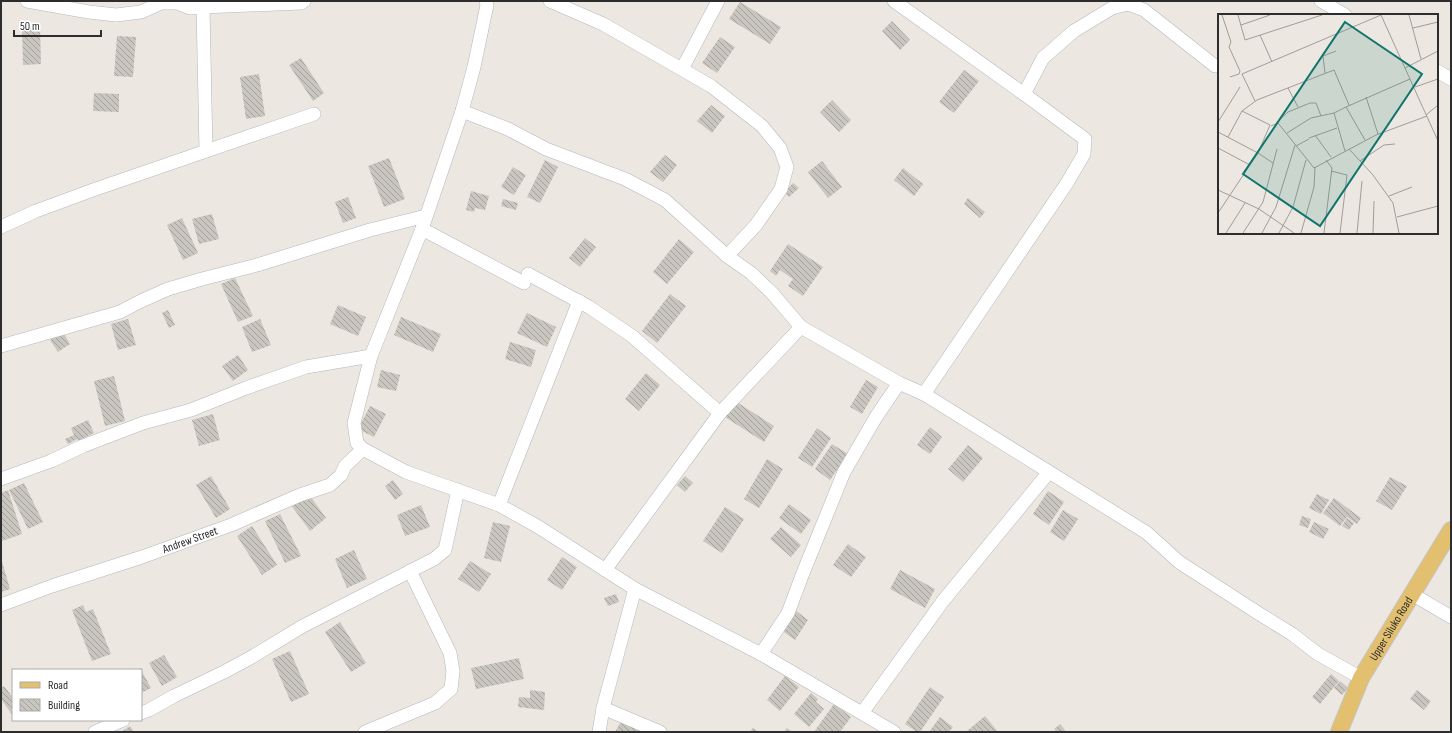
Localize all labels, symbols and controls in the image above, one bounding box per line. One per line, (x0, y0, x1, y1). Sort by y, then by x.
scale bar (14, 12, 101, 38)
inset map (1218, 14, 1438, 234)
text: 50 m (20, 19, 40, 34)
street label: Andrew Street (159, 523, 220, 557)
street label: Upper Siluko Road (1366, 594, 1416, 663)
legend (12, 669, 142, 721)
text: Road (48, 678, 68, 693)
text: Building (48, 698, 80, 713)

